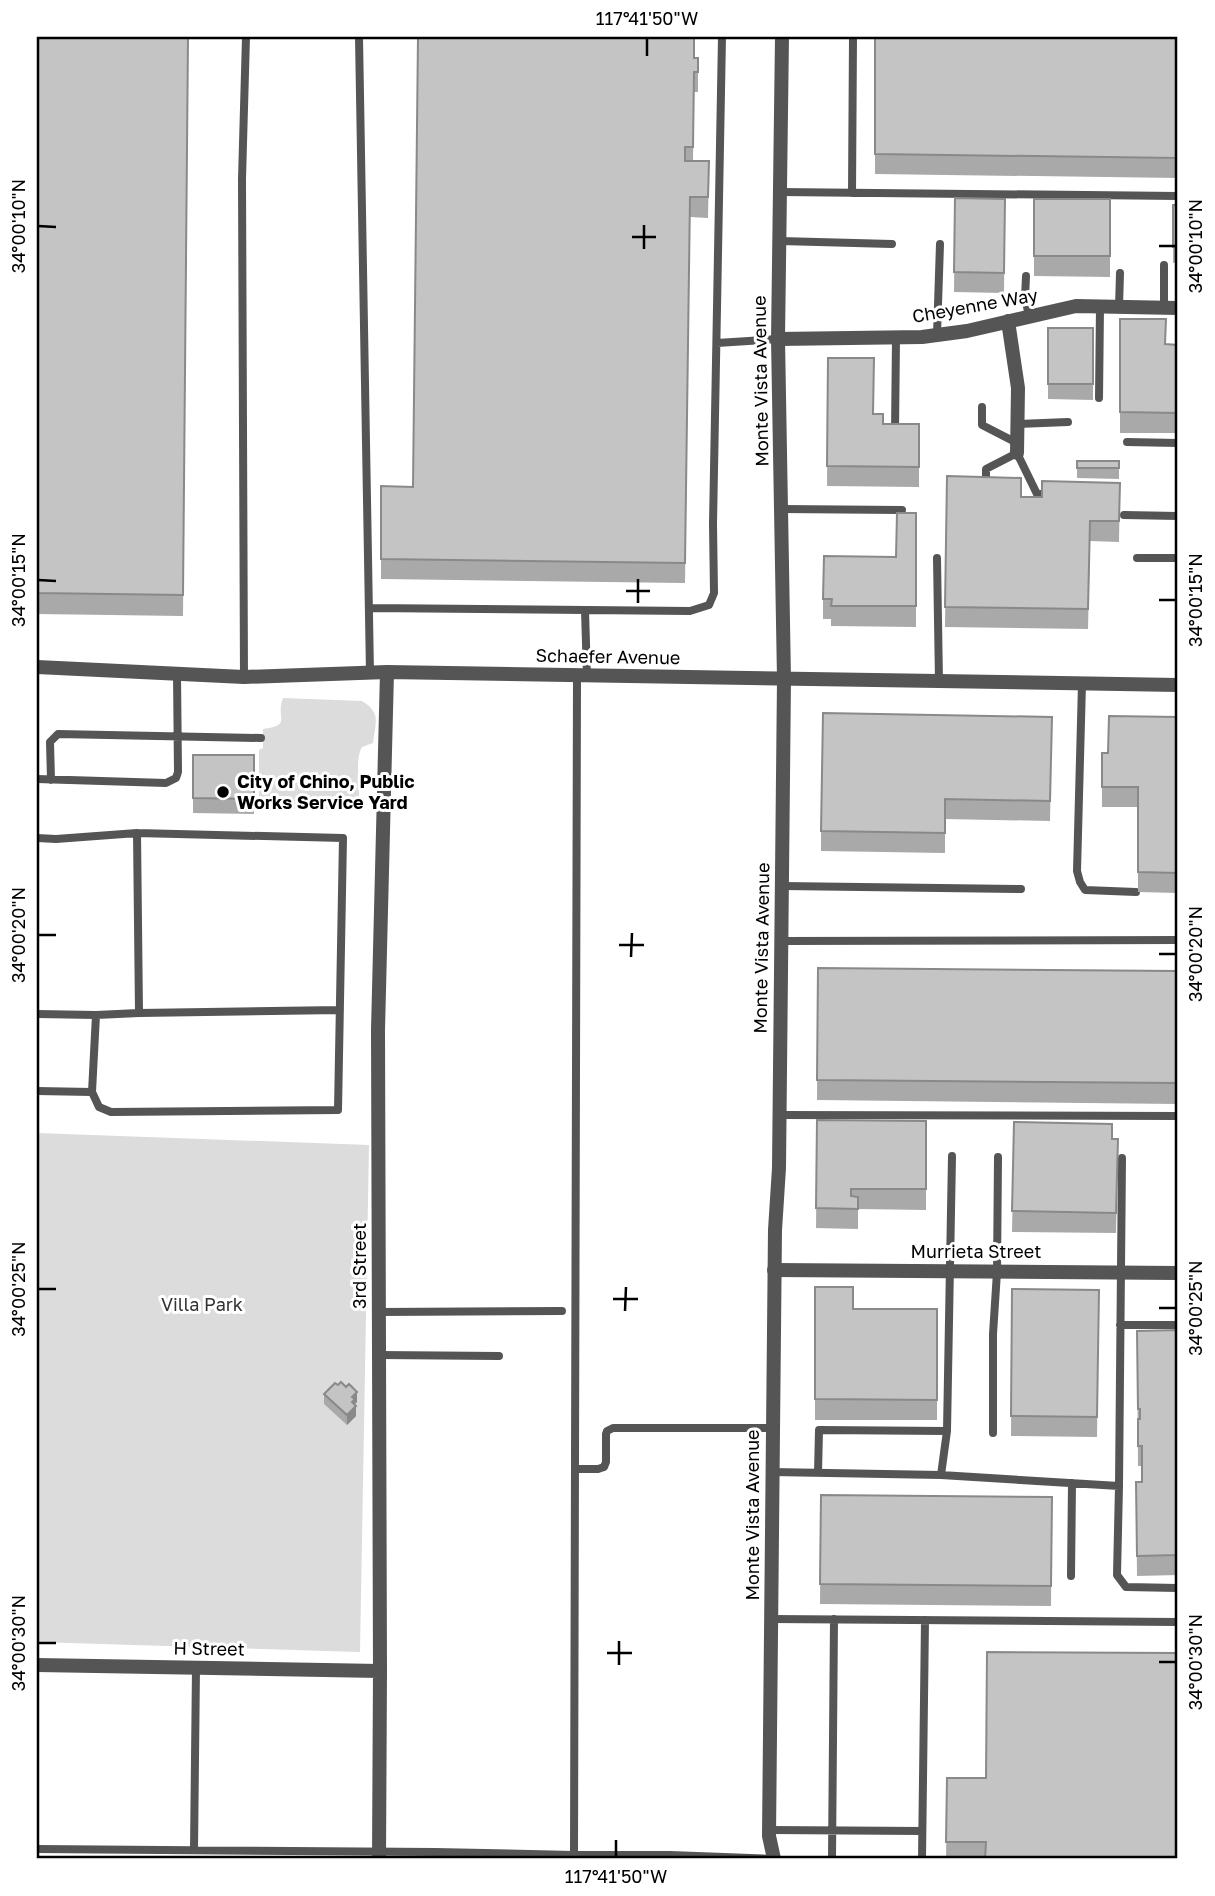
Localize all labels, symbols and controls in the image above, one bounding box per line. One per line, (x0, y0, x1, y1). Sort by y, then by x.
text: 117°41'50"W (596, 7, 698, 29)
text: 34°00'10"N (7, 179, 29, 273)
text: 34°00'10"N (1184, 199, 1206, 293)
street label: Cheyenne Way (910, 283, 1039, 327)
street label: Monte Vista Avenue (748, 295, 772, 467)
text: 34°00'15"N (7, 533, 29, 627)
text: 34°00'15"N (1184, 553, 1206, 647)
street label: Schaefer Avenue (535, 644, 681, 668)
place label: City of Chino, Public Works Service Yard (237, 770, 415, 813)
marker: City of Chino, Public Works Service Yard (215, 784, 231, 800)
street label: Monte Vista Avenue (749, 862, 773, 1034)
text: 34°00'20"N (7, 887, 29, 983)
text: 34°00'20"N (1184, 906, 1206, 1002)
street label: 3rd Street (348, 1223, 370, 1309)
street label: Murrieta Street (911, 1240, 1041, 1262)
text: 34°00'25"N (7, 1241, 29, 1337)
text: 34°00'25"N (1184, 1260, 1206, 1356)
park label: Villa Park (161, 1293, 243, 1315)
street label: Monte Vista Avenue (741, 1429, 763, 1601)
text: 34°00'30"N (7, 1595, 29, 1691)
text: 34°00'30"N (1184, 1614, 1206, 1710)
street label: H Street (173, 1636, 245, 1660)
text: 117°41'50"W (565, 1865, 667, 1887)

